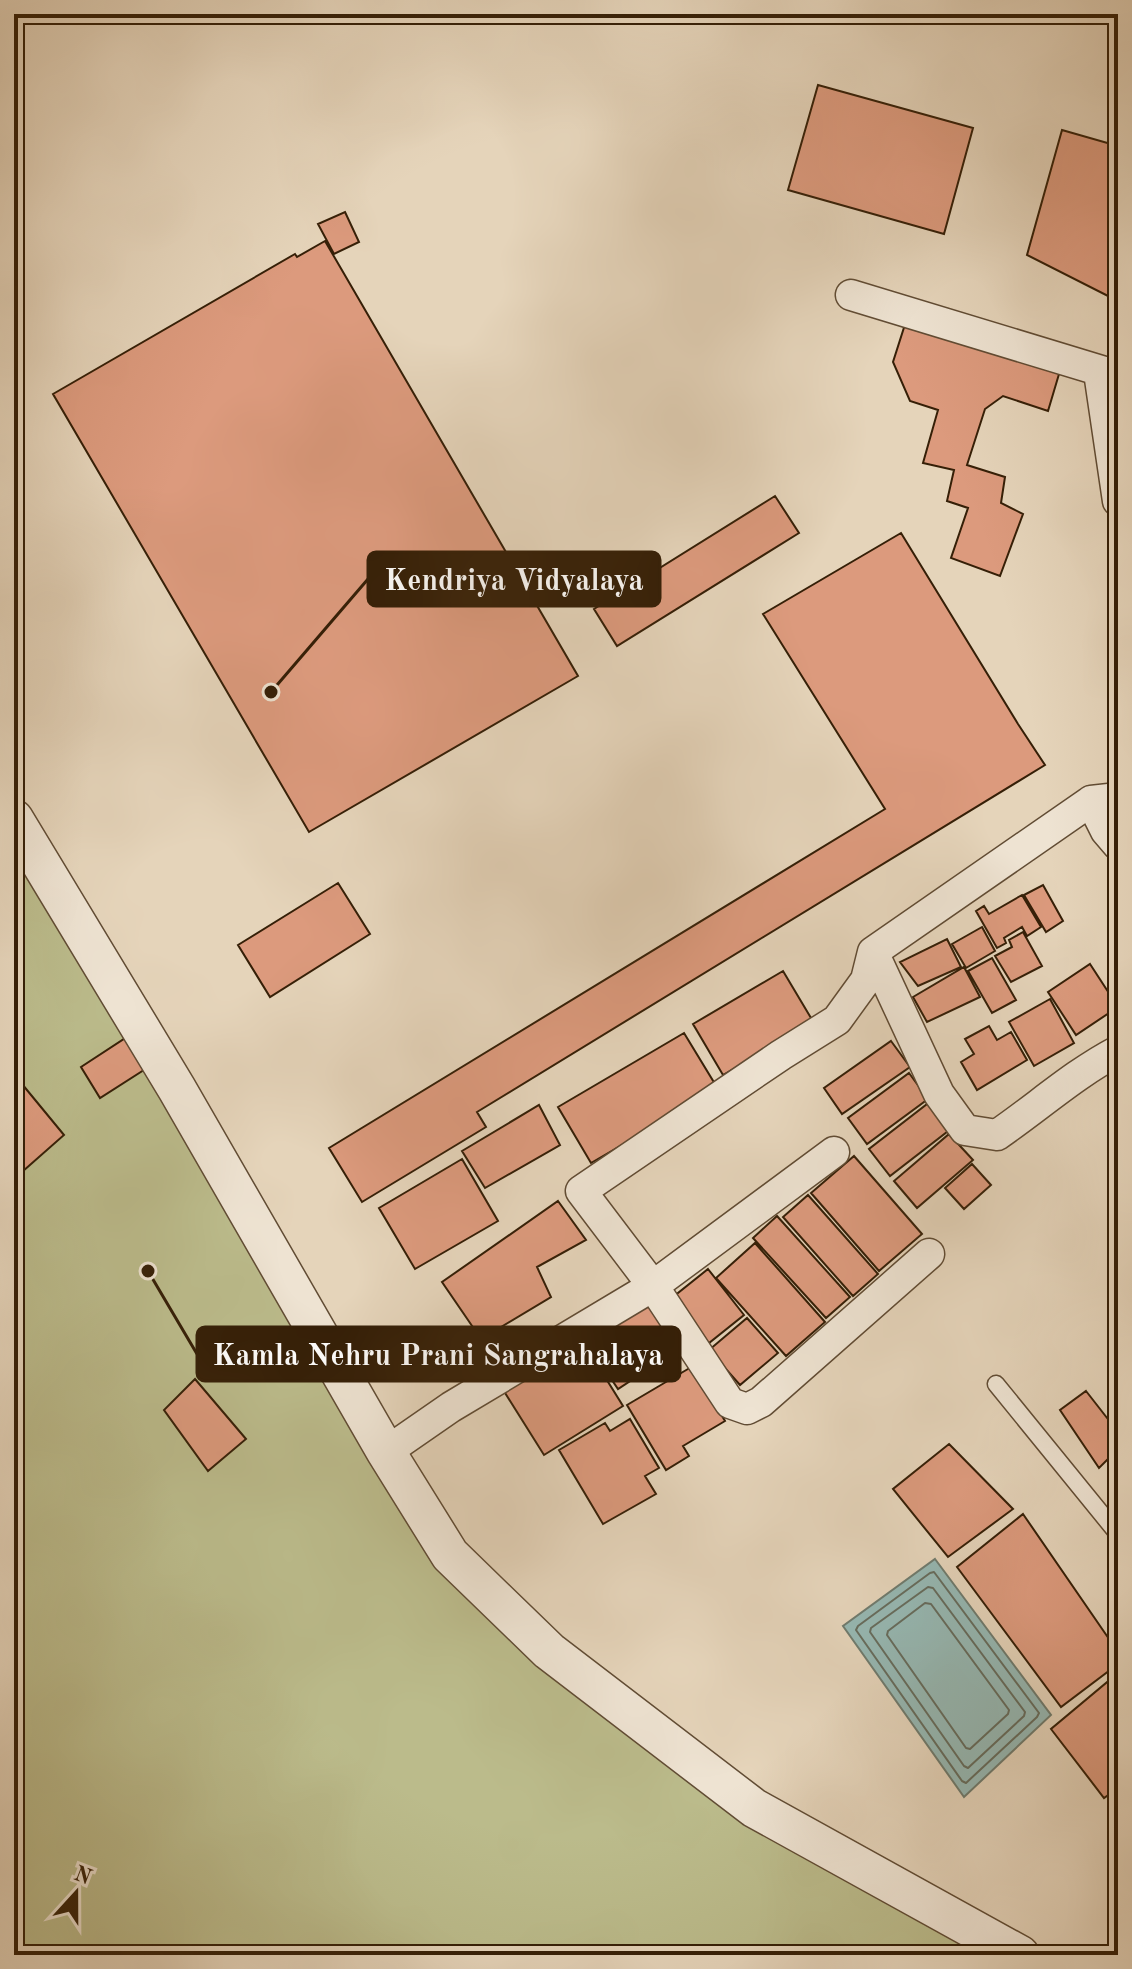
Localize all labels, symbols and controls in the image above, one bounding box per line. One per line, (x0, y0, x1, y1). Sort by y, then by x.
callout: Kendriya Vidyalaya (368, 552, 660, 606)
text: Kendriya Vidyalaya (384, 567, 644, 597)
callout: Kamla Nehru Prani Sangrahalaya (197, 1327, 680, 1381)
text: Kamla Nehru Prani Sangrahalaya (212, 1342, 664, 1372)
north arrow (36, 1853, 116, 1933)
text: N (71, 1863, 94, 1890)

